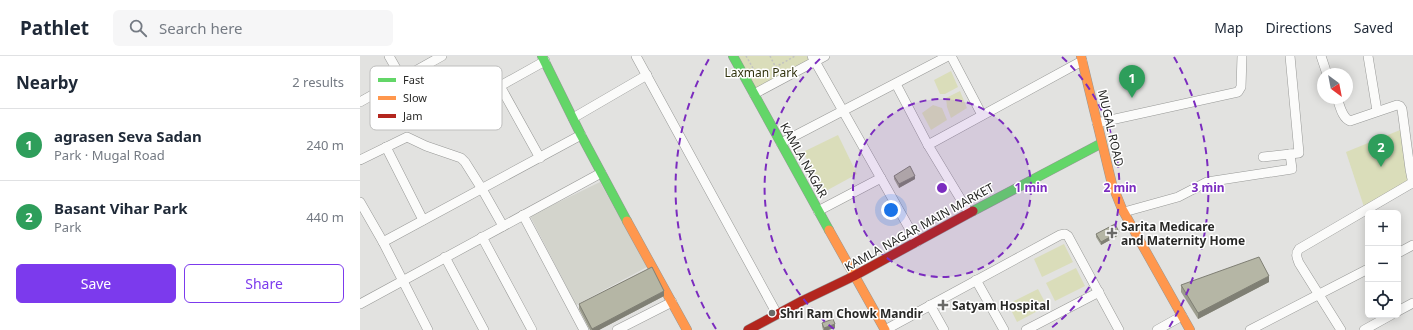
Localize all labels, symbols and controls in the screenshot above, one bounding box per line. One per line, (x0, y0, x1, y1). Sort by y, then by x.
search box (113, 10, 393, 46)
text: Pathlet (20, 15, 89, 41)
icon: search (127, 17, 149, 39)
text: Search here (159, 18, 243, 38)
text: Map (1214, 18, 1243, 37)
text: Directions (1265, 18, 1332, 37)
text: Saved (1354, 18, 1393, 37)
park label: Laxman Park (724, 64, 798, 81)
pin: 1 (1119, 65, 1145, 98)
legend (370, 66, 502, 130)
north arrow (1317, 68, 1353, 104)
text: Nearby (16, 71, 78, 94)
text: Fast (403, 72, 424, 87)
text: 2 results (292, 73, 344, 91)
street label: MUGAL ROAD (1094, 88, 1128, 168)
text: Slow (403, 90, 427, 105)
text: Jam (402, 108, 422, 123)
street label: KAMLA NAGAR (776, 119, 832, 201)
text: agrasen Seva Sadan (54, 126, 202, 146)
pin: 2 (1368, 134, 1394, 167)
text: 1 (25, 136, 33, 154)
text: 240 m (306, 136, 344, 154)
text: Park · Mugal Road (54, 146, 165, 164)
street label: KAMLA NAGAR MAIN MARKET (841, 179, 997, 275)
text: 1 min (1014, 179, 1048, 196)
text: 2 min (1103, 179, 1137, 196)
text: 3 min (1191, 179, 1225, 196)
centre of rings (935, 181, 949, 195)
text: Basant Vihar Park (54, 198, 188, 218)
your location (881, 200, 901, 220)
text: 2 (25, 208, 33, 226)
text: 440 m (306, 208, 344, 226)
map controls (1365, 210, 1401, 318)
button: + (1365, 210, 1401, 246)
text: Park (54, 218, 81, 236)
place label: Sarita Medicare and Maternity Home (1121, 218, 1245, 249)
marker: Sarita Medicare and Maternity Home (1106, 227, 1118, 239)
button: − (1365, 246, 1401, 282)
button: Save (16, 264, 176, 303)
button: Share (184, 264, 344, 303)
button: locate (1365, 282, 1401, 318)
place label: Satyam Hospital (952, 297, 1050, 314)
marker: Satyam Hospital (937, 299, 949, 311)
place label: Shri Ram Chowk Mandir (780, 305, 923, 322)
marker: Shri Ram Chowk Mandir (767, 308, 777, 318)

